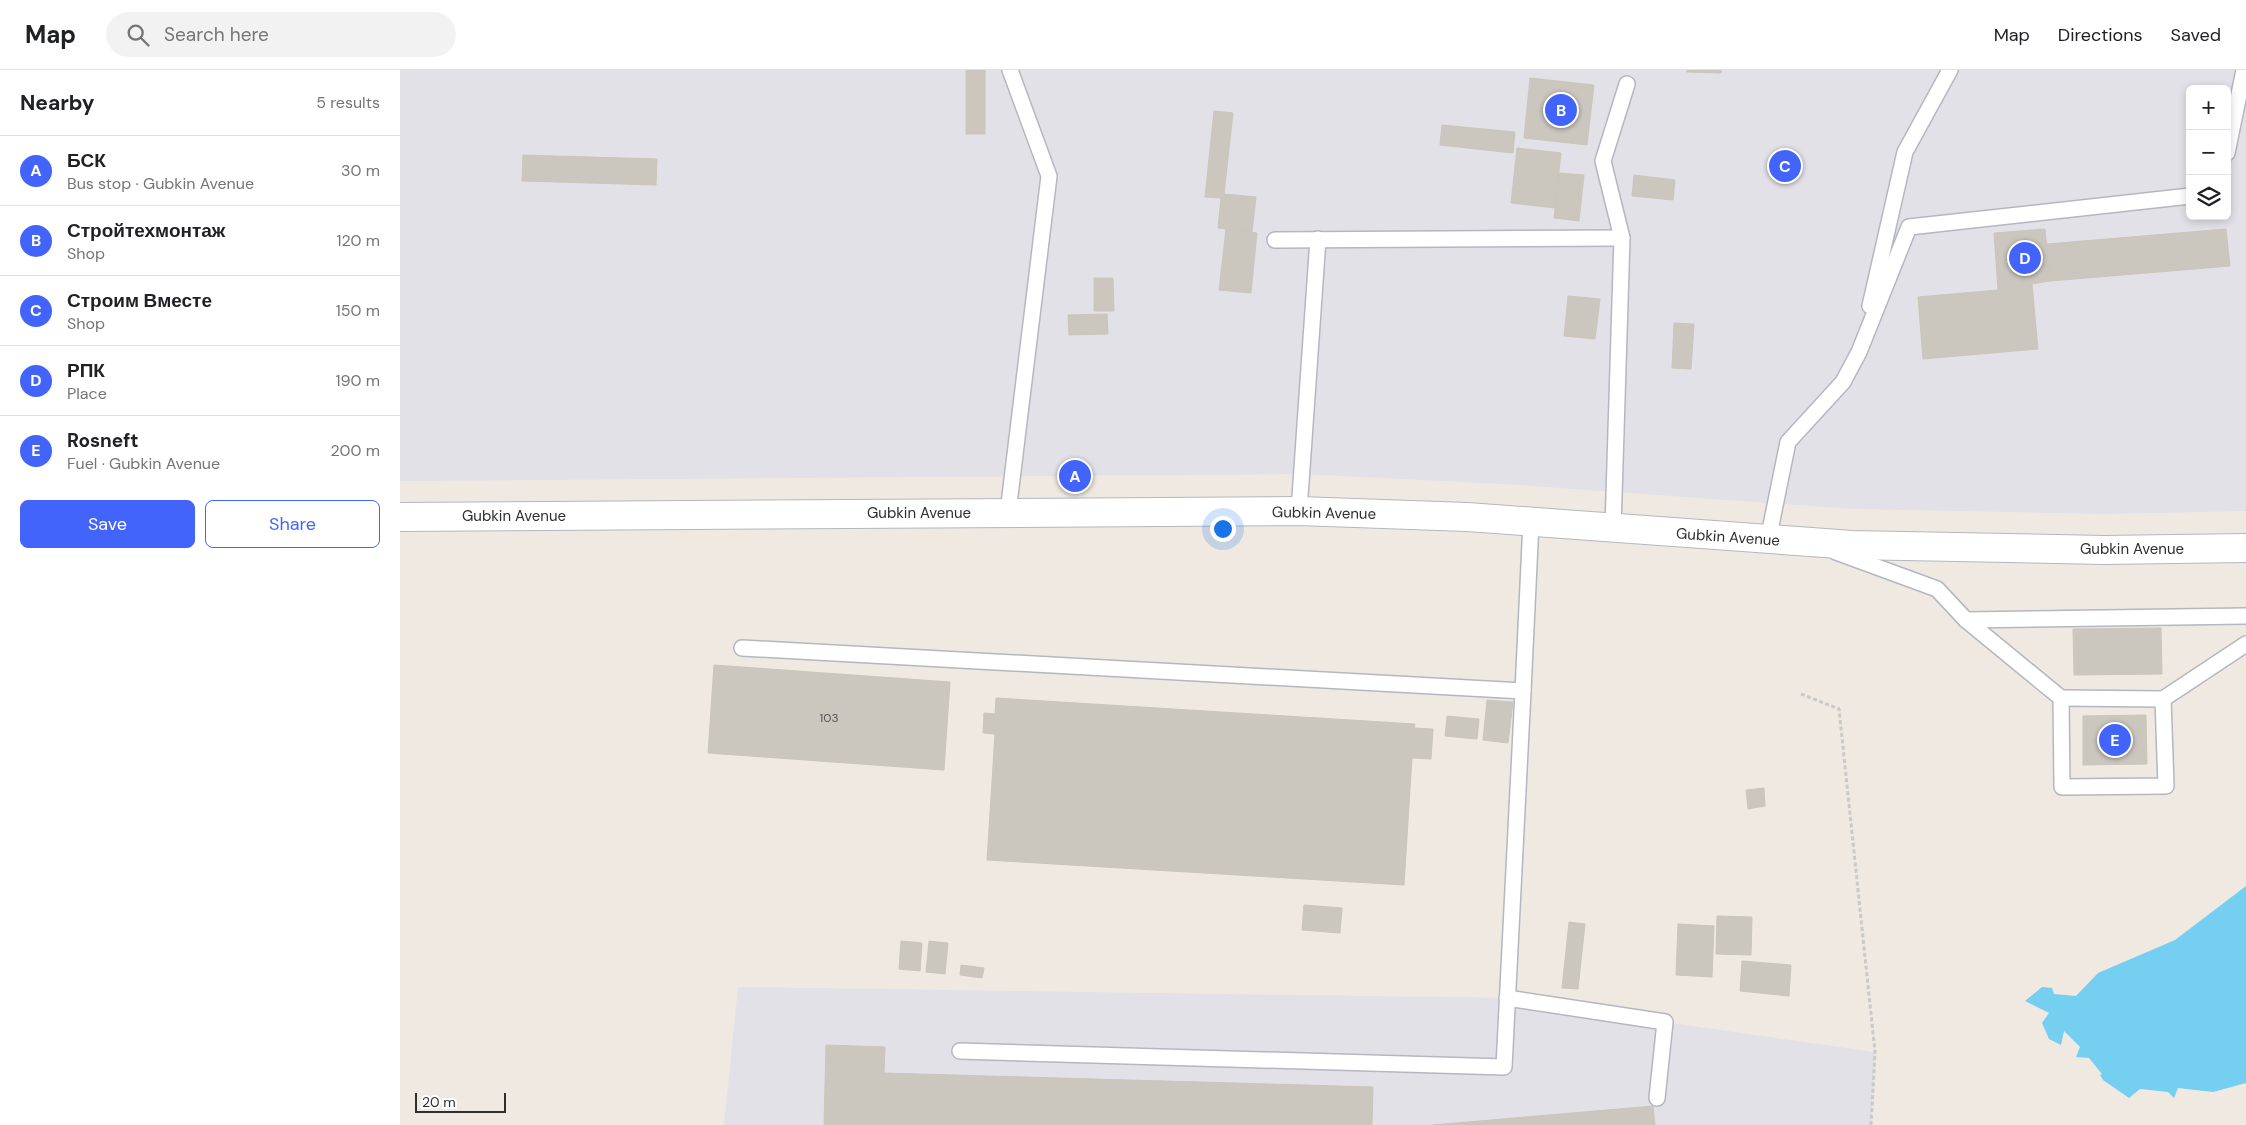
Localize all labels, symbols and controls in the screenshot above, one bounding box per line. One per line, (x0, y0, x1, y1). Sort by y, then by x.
search box (106, 12, 456, 57)
text: Map (25, 19, 76, 50)
icon: search (124, 21, 152, 49)
text: Search here (164, 22, 269, 47)
text: Map (1994, 23, 2030, 47)
text: Directions (2058, 23, 2143, 47)
text: Saved (2171, 23, 2221, 47)
map controls (2186, 85, 2231, 220)
button: + (2186, 85, 2231, 130)
text: Nearby (20, 89, 94, 117)
pin: B (1545, 91, 1577, 129)
text: 5 results (316, 92, 380, 113)
button: − (2186, 130, 2231, 175)
pin: C (1769, 147, 1801, 185)
text: БСК (67, 148, 106, 173)
text: A (30, 160, 42, 181)
text: 30 m (341, 160, 380, 181)
text: Bus stop · Gubkin Avenue (67, 173, 254, 194)
button: layers (2186, 175, 2231, 220)
text: Стройтехмонтаж (67, 218, 225, 243)
text: B (31, 230, 41, 251)
text: 120 m (336, 230, 380, 251)
pin: D (2009, 239, 2041, 277)
text: Shop (67, 243, 105, 264)
text: Строим Вместе (67, 288, 212, 313)
text: C (30, 300, 42, 321)
text: 150 m (336, 300, 380, 321)
text: Shop (67, 313, 105, 334)
text: РПК (67, 358, 105, 383)
text: D (30, 370, 42, 391)
text: 190 m (336, 370, 380, 391)
text: Place (67, 383, 107, 404)
text: Rosneft (67, 428, 139, 453)
text: E (31, 440, 41, 461)
text: 200 m (331, 440, 380, 461)
text: Fuel · Gubkin Avenue (67, 453, 220, 474)
pin: A (1059, 457, 1091, 495)
button: Save (20, 500, 195, 548)
button: Share (205, 500, 380, 548)
street label: Gubkin Avenue (1272, 502, 1376, 524)
street label: Gubkin Avenue (867, 503, 971, 523)
street label: Gubkin Avenue (462, 506, 566, 526)
your location (1210, 516, 1236, 542)
street label: Gubkin Avenue (1675, 523, 1781, 551)
street label: Gubkin Avenue (2080, 539, 2184, 559)
house number: 103 (819, 710, 839, 726)
pin: E (2099, 721, 2131, 759)
scale bar (415, 1090, 506, 1113)
text: 20 m (422, 1093, 456, 1111)

